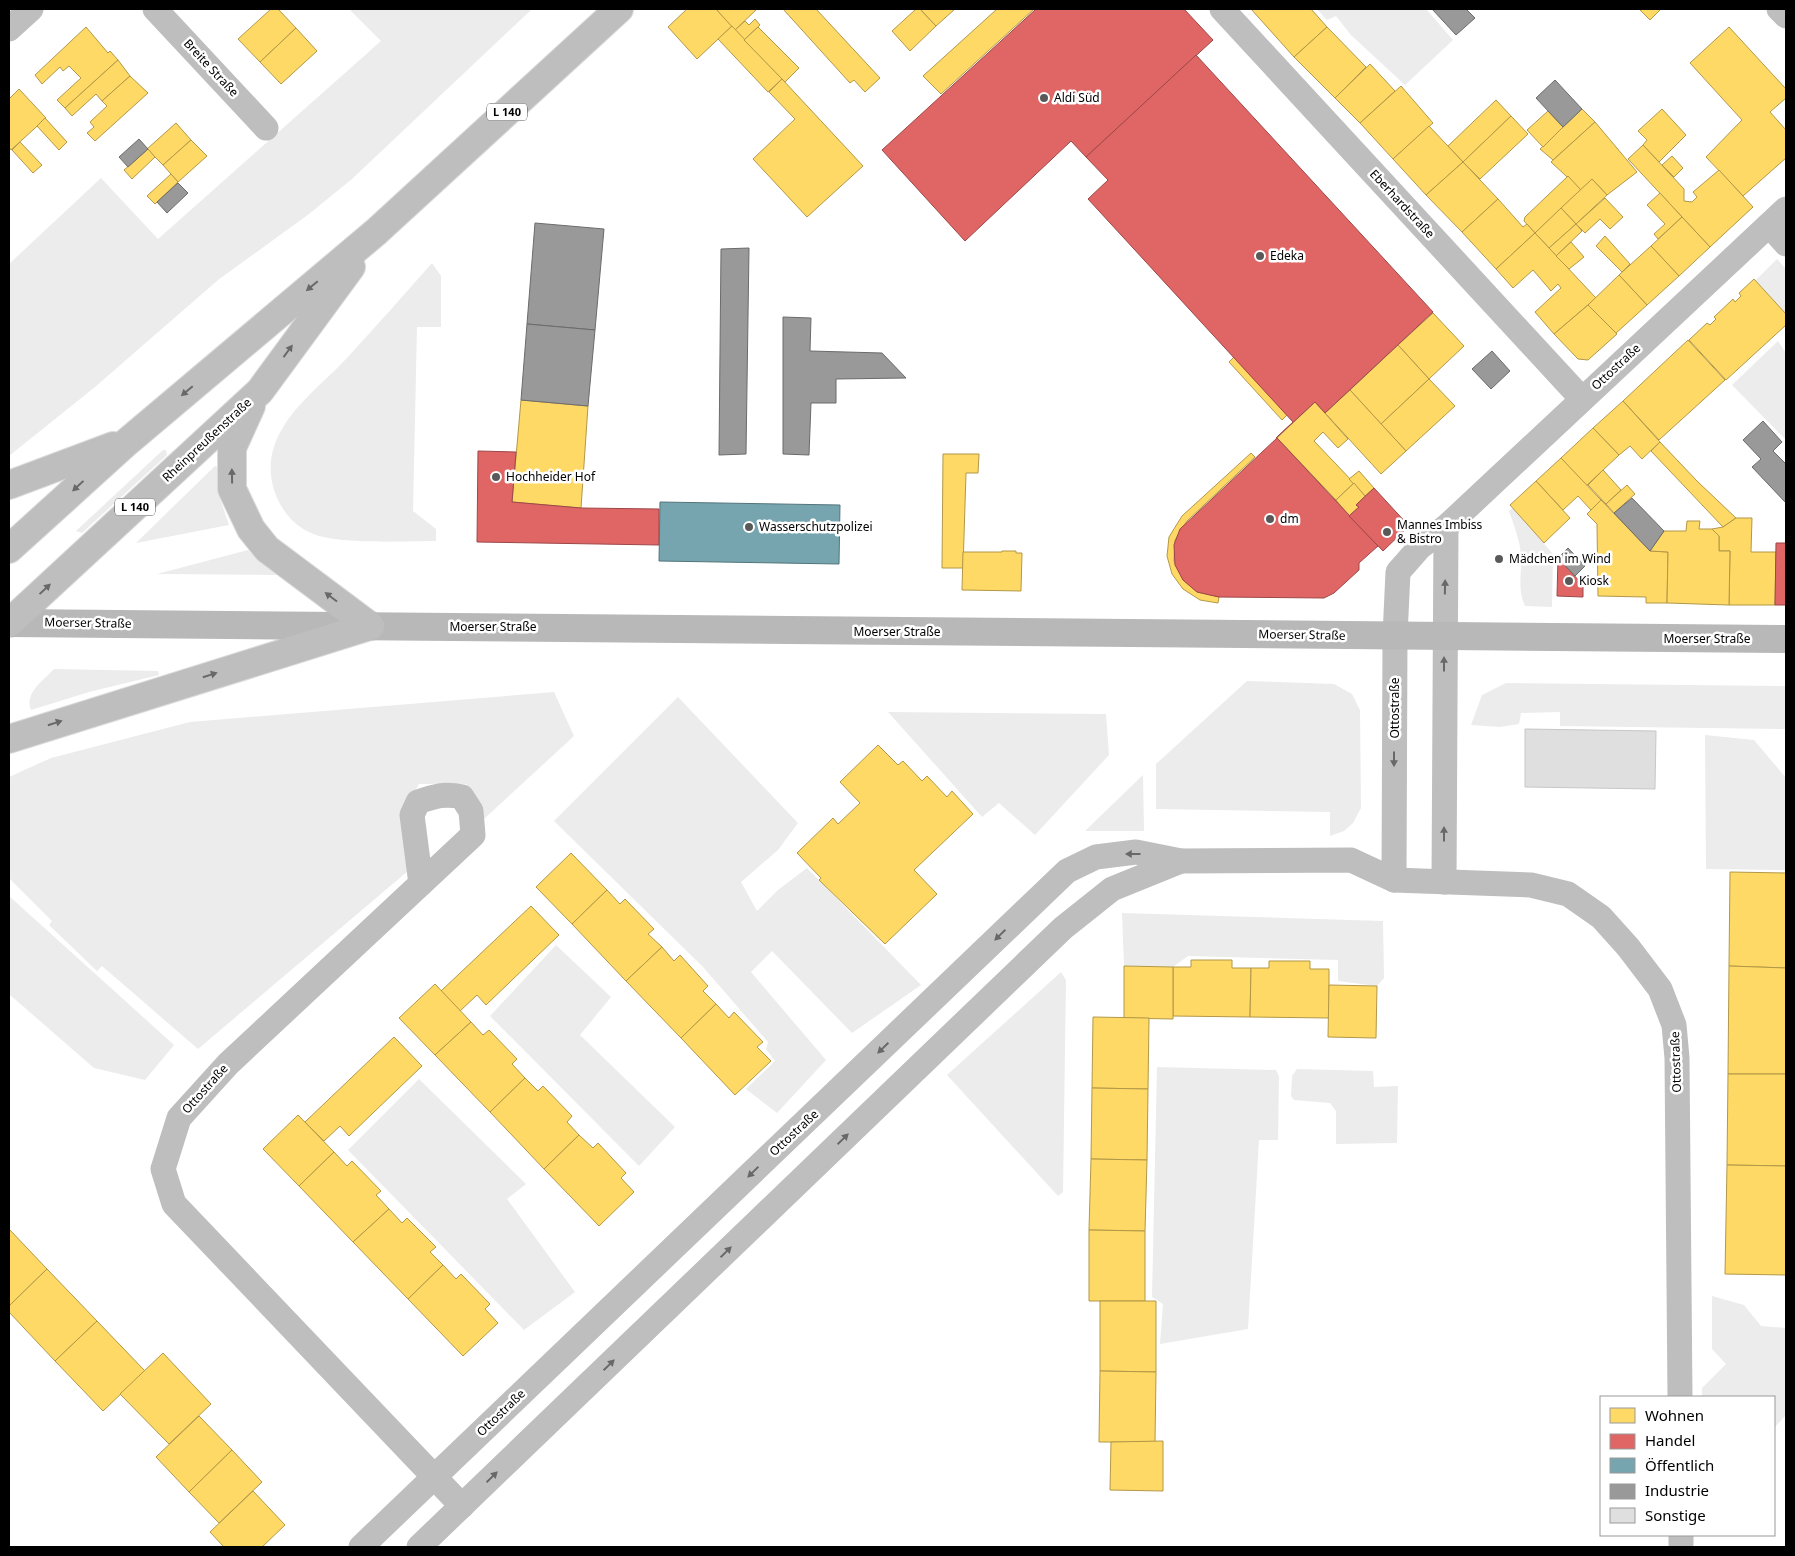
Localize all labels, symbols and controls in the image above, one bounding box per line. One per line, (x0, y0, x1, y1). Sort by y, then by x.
street label: Breite Straße (180, 35, 243, 100)
place label: Aldi Süd (1054, 89, 1100, 106)
marker: Aldi Süd (1038, 92, 1050, 104)
road number: L 140 (487, 104, 527, 120)
street label: Eberhardstraße (1366, 166, 1439, 242)
place label: Edeka (1270, 247, 1304, 264)
marker: Edeka (1254, 250, 1266, 262)
one-way arrow (306, 280, 318, 292)
street label: Ottostraße (1587, 339, 1644, 394)
one-way arrow (283, 345, 293, 358)
one-way arrow (181, 385, 194, 396)
street label: Rheinpreußenstraße (158, 394, 255, 485)
one-way arrow (228, 468, 236, 484)
place label: Hochheider Hof (506, 468, 596, 485)
marker: Hochheider Hof (490, 471, 502, 483)
one-way arrow (72, 480, 84, 492)
road number: L 140 (115, 498, 155, 516)
place label: dm (1280, 510, 1299, 527)
marker: dm (1264, 513, 1276, 525)
place label: Mannes Imbiss & Bistro (1397, 516, 1483, 547)
place label: Wasserschutzpolizei (759, 518, 873, 535)
marker: Wasserschutzpolizei (743, 521, 755, 533)
marker: Mannes Imbiss & Bistro (1381, 526, 1393, 538)
place label: Mädchen im Wind (1509, 550, 1611, 567)
marker: Mädchen im Wind (1493, 553, 1505, 565)
place label: Kiosk (1579, 572, 1610, 589)
marker: Kiosk (1563, 575, 1575, 587)
one-way arrow (1441, 579, 1449, 595)
one-way arrow (39, 584, 52, 595)
one-way arrow (325, 591, 338, 602)
street label: Moerser Straße (44, 613, 132, 632)
street label: Moerser Straße (449, 618, 537, 635)
street label: Moerser Straße (853, 623, 941, 640)
street label: Moerser Straße (1258, 625, 1346, 644)
street label: Moerser Straße (1663, 630, 1751, 647)
one-way arrow (1440, 656, 1448, 672)
one-way arrow (203, 671, 218, 679)
street label: Ottostraße (1386, 677, 1403, 739)
one-way arrow (48, 719, 63, 727)
one-way arrow (1390, 751, 1398, 767)
one-way arrow (1440, 825, 1448, 841)
one-way arrow (1125, 850, 1141, 858)
one-way arrow (994, 929, 1006, 941)
street label: Ottostraße (1666, 1031, 1685, 1093)
one-way arrow (878, 1042, 890, 1054)
street label: Ottostraße (178, 1060, 232, 1117)
street label: Ottostraße (765, 1105, 822, 1160)
one-way arrow (837, 1133, 849, 1145)
one-way arrow (747, 1166, 759, 1178)
one-way arrow (720, 1246, 732, 1258)
one-way arrow (603, 1359, 615, 1371)
street label: Ottostraße (473, 1385, 529, 1440)
legend (1600, 1396, 1775, 1536)
text: Wohnen (1645, 1405, 1704, 1425)
text: Handel (1645, 1430, 1695, 1450)
text: Öffentlich (1645, 1455, 1714, 1475)
one-way arrow (486, 1471, 498, 1483)
text: Industrie (1645, 1480, 1709, 1500)
text: Sonstige (1645, 1505, 1706, 1525)

